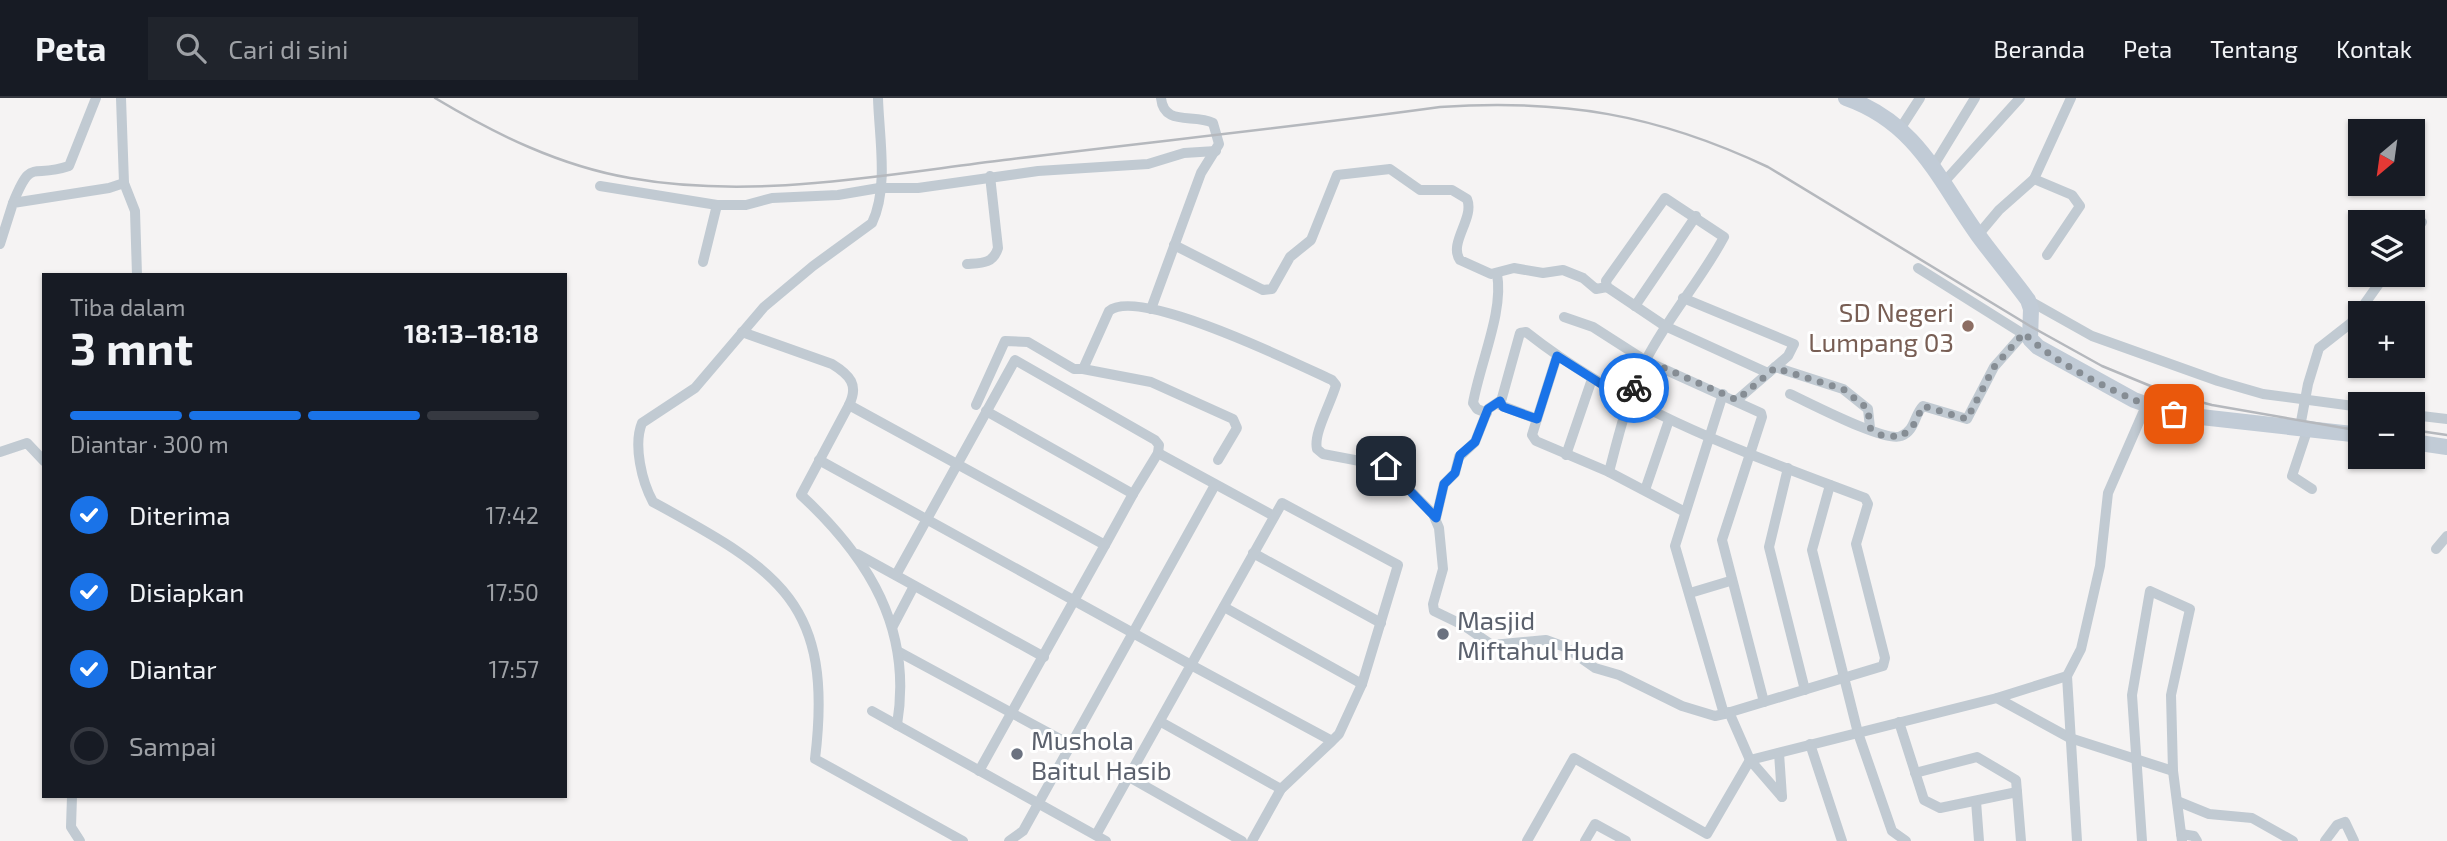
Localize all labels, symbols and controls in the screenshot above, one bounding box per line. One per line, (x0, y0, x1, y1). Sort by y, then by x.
search box (148, 17, 638, 80)
text: Peta (35, 28, 106, 68)
icon: search (172, 29, 210, 67)
text: Cari di sini (228, 33, 348, 64)
text: Beranda (1994, 34, 2085, 63)
text: Peta (2123, 34, 2172, 63)
text: Tentang (2210, 34, 2298, 63)
text: Kontak (2336, 34, 2412, 63)
north arrow (2348, 119, 2426, 196)
map controls (2348, 119, 2425, 469)
button: layers (2348, 210, 2425, 287)
text: Tiba dalam (70, 293, 185, 321)
place label: SD Negeri Lumpang 03 (1808, 296, 1954, 357)
button: + (2348, 301, 2425, 378)
text: 18:13–18:18 (404, 317, 539, 348)
marker: SD Negeri Lumpang 03 (1960, 318, 1976, 334)
text: 3 mnt (70, 319, 193, 374)
courier (1599, 353, 1669, 423)
icon: bike (1615, 369, 1653, 407)
pin (2144, 384, 2204, 444)
button: − (2348, 392, 2425, 469)
icon: bag (2155, 395, 2193, 433)
text: Diantar · 300 m (70, 430, 229, 458)
pin (1356, 436, 1416, 496)
icon: home (1367, 447, 1405, 485)
icon: check (70, 496, 108, 534)
text: Diterima (129, 499, 231, 530)
text: 17:42 (486, 501, 539, 529)
icon: check (70, 573, 108, 611)
text: Disiapkan (129, 576, 244, 607)
text: 17:50 (486, 578, 539, 606)
place label: Masjid Miftahul Huda (1457, 604, 1624, 665)
marker: Masjid Miftahul Huda (1435, 626, 1451, 642)
icon: check (70, 650, 108, 688)
text: Diantar (129, 653, 217, 684)
text: 17:57 (489, 655, 539, 683)
place label: Mushola Baitul Hasib (1031, 724, 1172, 785)
text: Sampai (129, 730, 216, 761)
marker: Mushola Baitul Hasib (1009, 746, 1025, 762)

